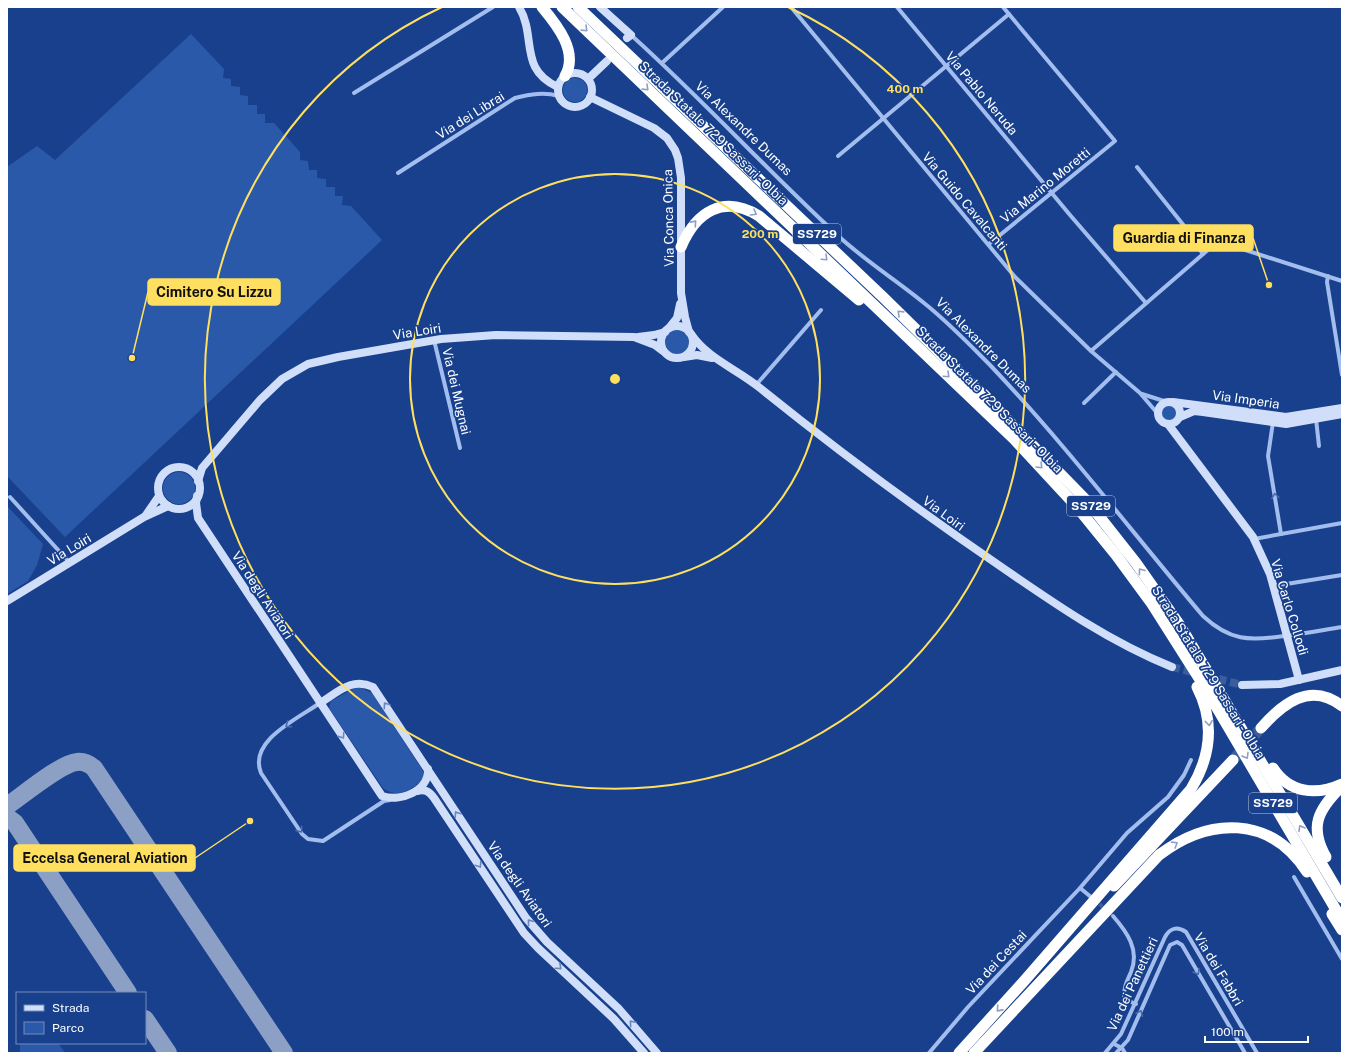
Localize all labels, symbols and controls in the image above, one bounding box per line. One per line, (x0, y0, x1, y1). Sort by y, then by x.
one-way arrow (580, 24, 588, 32)
street label: Via Pablo Neruda (942, 49, 1021, 138)
street label: Strada Statale 729 Sassari - Olbia (636, 58, 791, 208)
street label: Via Alexandre Dumas (692, 78, 795, 178)
text: 400 m (887, 82, 924, 96)
one-way arrow (641, 83, 649, 90)
street label: Via dei Librai (433, 89, 507, 142)
street label: Via Marino Moretti (998, 145, 1093, 226)
street label: Via Guido Cavalcanti (919, 149, 1010, 253)
street label: Via Conca Onica (660, 169, 677, 267)
one-way arrow (750, 208, 757, 216)
one-way arrow (690, 221, 697, 228)
road number: SS729 (793, 224, 841, 244)
callout: Guardia di Finanza (1114, 225, 1253, 251)
text: 200 m (742, 227, 778, 241)
text: Guardia di Finanza (1122, 230, 1246, 246)
one-way arrow (820, 253, 828, 260)
callout: Cimitero Su Lizzu (148, 279, 280, 305)
text: Cimitero Su Lizzu (156, 284, 272, 300)
street label: Via Alexandre Dumas (933, 295, 1034, 396)
one-way arrow (897, 310, 905, 318)
street label: Via Loiri (392, 320, 442, 343)
street label: Strada Statale 729 Sassari - Olbia (913, 323, 1066, 476)
street label: Via dei Mugnai (439, 346, 474, 436)
one-way arrow (942, 370, 950, 378)
centre of rings (608, 372, 622, 386)
street label: Via Imperia (1211, 387, 1281, 412)
one-way arrow (1035, 461, 1043, 469)
street label: Via Loiri (920, 493, 968, 534)
one-way arrow (1271, 493, 1280, 499)
road number: SS729 (1067, 496, 1115, 516)
street label: Via Loiri (45, 531, 94, 568)
street label: Via degli Aviatori (229, 549, 296, 642)
street label: Via Carlo Collodi (1268, 557, 1311, 657)
one-way arrow (1139, 568, 1146, 575)
street label: Strada Statale 729 Sassari - Olbia (1149, 583, 1268, 761)
one-way arrow (384, 703, 391, 710)
one-way arrow (285, 720, 292, 728)
one-way arrow (1204, 720, 1213, 726)
one-way arrow (337, 731, 344, 738)
one-way arrow (1241, 752, 1248, 759)
road number: SS729 (1249, 793, 1297, 813)
one-way arrow (455, 811, 462, 818)
one-way arrow (295, 825, 302, 832)
one-way arrow (1299, 825, 1306, 832)
street label: Via degli Aviatori (484, 839, 555, 930)
one-way arrow (1171, 842, 1178, 849)
callout: Eccelsa General Aviation (14, 845, 195, 871)
text: Eccelsa General Aviation (22, 850, 188, 866)
one-way arrow (474, 861, 481, 868)
one-way arrow (527, 920, 534, 927)
street label: Via dei Cestai (963, 927, 1030, 997)
street label: Via dei Fabbri (1191, 930, 1246, 1008)
street label: Via dei Panettieri (1104, 935, 1161, 1034)
one-way arrow (554, 962, 562, 970)
one-way arrow (1193, 967, 1200, 975)
legend (16, 992, 146, 1044)
text: Strada (52, 1001, 89, 1015)
one-way arrow (996, 1004, 1004, 1012)
one-way arrow (1135, 1010, 1143, 1018)
scale bar (1205, 1018, 1308, 1044)
text: Parco (52, 1021, 84, 1035)
one-way arrow (629, 1021, 636, 1028)
text: 100 m (1211, 1025, 1244, 1039)

